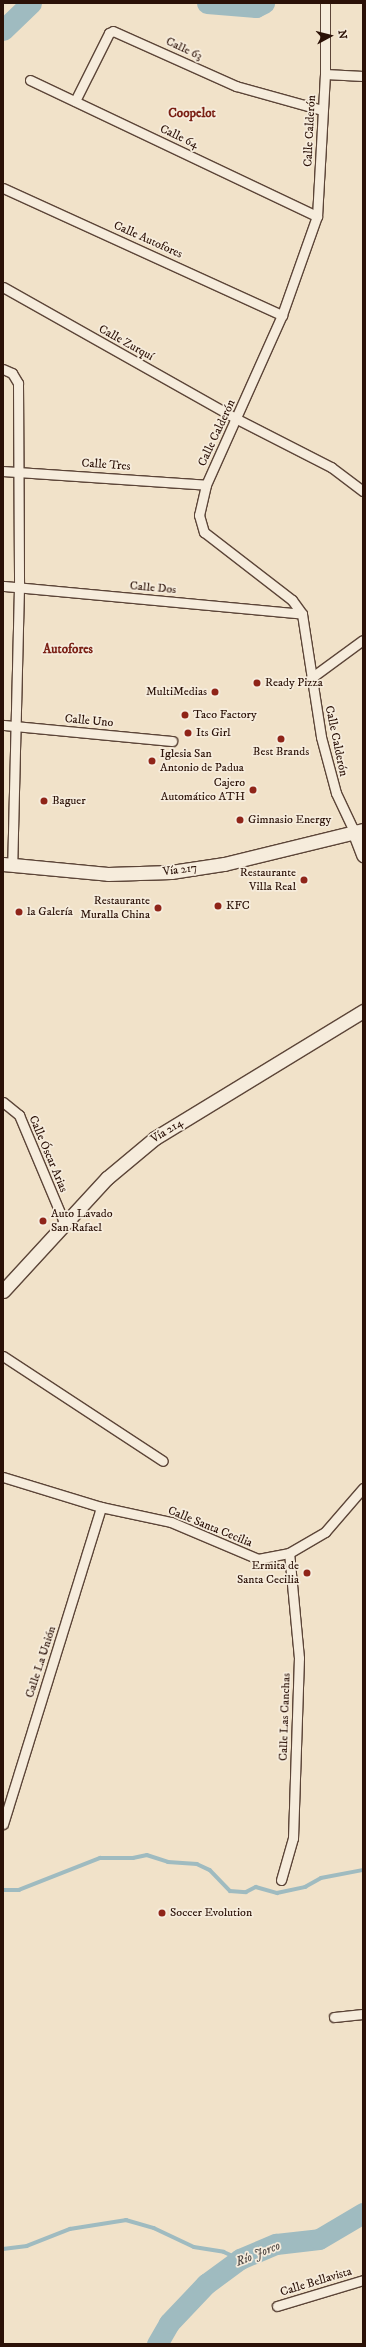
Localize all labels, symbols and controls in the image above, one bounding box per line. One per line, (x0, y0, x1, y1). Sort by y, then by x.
north arrow (310, 16, 350, 56)
text: N (334, 29, 349, 40)
street label: Calle 63 (164, 34, 204, 64)
street label: Calle Calderón (301, 95, 319, 167)
district label: Coopelot (168, 105, 216, 121)
street label: Calle 64 (157, 122, 201, 152)
street label: Calle Autofores (111, 218, 185, 262)
street label: Calle Zurquí (96, 322, 156, 364)
street label: Calle Calderón (195, 397, 239, 469)
street label: Calle Tres (81, 456, 131, 474)
street label: Calle Dos (129, 579, 177, 597)
district label: Autofores (43, 641, 93, 657)
place label: Ready Pizza (265, 676, 323, 690)
marker: Ready Pizza (252, 678, 262, 688)
place label: MultiMedias (146, 685, 207, 699)
marker: MultiMedias (210, 687, 220, 697)
street label: Calle Calderón (321, 704, 351, 778)
place label: Taco Factory (193, 708, 257, 722)
marker: Taco Factory (180, 710, 190, 720)
street label: Calle Uno (64, 712, 114, 730)
place label: Its Girl (196, 726, 231, 740)
marker: Its Girl (183, 728, 193, 738)
marker: Best Brands (276, 734, 286, 744)
place label: Best Brands (253, 745, 309, 759)
place label: Iglesia San Antonio de Padua (160, 747, 244, 775)
marker: Iglesia San Antonio de Padua (147, 756, 157, 766)
place label: Cajero Automático ATH (161, 776, 245, 804)
marker: Cajero Automático ATH (248, 785, 258, 795)
place label: Baguer (52, 794, 86, 808)
marker: Baguer (39, 796, 49, 806)
place label: Gimnasio Energy (248, 813, 331, 827)
marker: Gimnasio Energy (235, 815, 245, 825)
street label: Vía 217 (162, 861, 198, 879)
place label: Restaurante Villa Real (240, 866, 296, 894)
marker: Restaurante Villa Real (299, 875, 309, 885)
place label: Restaurante Muralla China (80, 894, 150, 922)
place label: KFC (226, 899, 250, 913)
marker: KFC (213, 901, 223, 911)
marker: Restaurante Muralla China (153, 903, 163, 913)
place label: la Galería (27, 905, 73, 919)
marker: la Galería (14, 907, 24, 917)
street label: Calle Óscar Arias (25, 1113, 71, 1195)
street label: Vía 214 (148, 1116, 186, 1146)
place label: Auto Lavado San Rafael (51, 1207, 113, 1235)
marker: Auto Lavado San Rafael (38, 1216, 48, 1226)
street label: Calle Santa Cecilia (166, 1503, 254, 1551)
place label: Ermita de Santa Cecilia (237, 1559, 299, 1587)
marker: Ermita de Santa Cecilia (302, 1568, 312, 1578)
street label: Calle La Unión (23, 1624, 59, 1700)
street label: Calle Las Canchas (276, 1673, 294, 1761)
place label: Soccer Evolution (170, 1906, 252, 1920)
marker: Soccer Evolution (157, 1908, 167, 1918)
water label: Río Jorco (233, 2238, 283, 2270)
street label: Calle Bellavista (279, 2264, 353, 2300)

